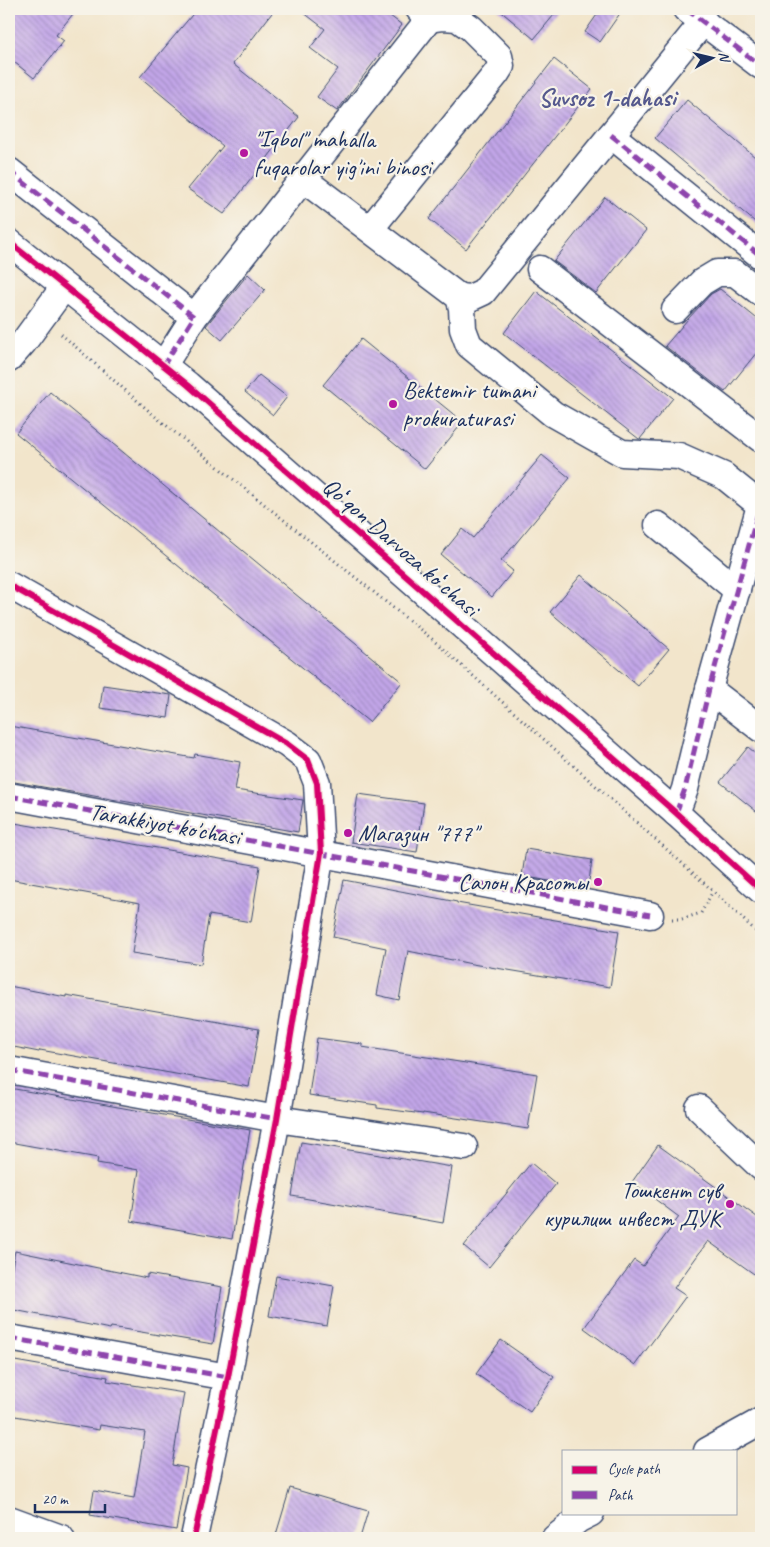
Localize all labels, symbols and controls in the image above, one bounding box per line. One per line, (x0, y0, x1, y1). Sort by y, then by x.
north arrow (688, 32, 738, 82)
text: N (715, 51, 734, 64)
district label: Suvsoz 1-dahasi (538, 82, 679, 114)
place label: "Iqbol" mahalla fuqarolar yig'ini binosi (254, 124, 434, 182)
marker: "Iqbol" mahalla fuqarolar yig'ini binosi (238, 147, 250, 159)
place label: Bektemir tumani prokuraturasi (403, 375, 539, 433)
marker: Bektemir tumani prokuraturasi (387, 398, 399, 410)
street label: Qoʻqon Darvoza koʻchasi (317, 471, 487, 625)
street label: Tarakkiyot ko'chasi (87, 796, 245, 852)
place label: Магазин "777" (358, 818, 483, 848)
marker: Магазин "777" (342, 827, 354, 839)
place label: Салон Красоты (458, 867, 590, 897)
marker: Салон Красоты (592, 876, 604, 888)
place label: Тошкент сув курилиш инвест ДУК (544, 1175, 725, 1233)
marker: Тошкент сув курилиш инвест ДУК (724, 1198, 736, 1210)
legend (562, 1450, 738, 1514)
text: Cycle path (608, 1460, 660, 1479)
scale bar (35, 1482, 105, 1514)
text: Path (608, 1486, 634, 1505)
text: 20 m (42, 1490, 69, 1509)

